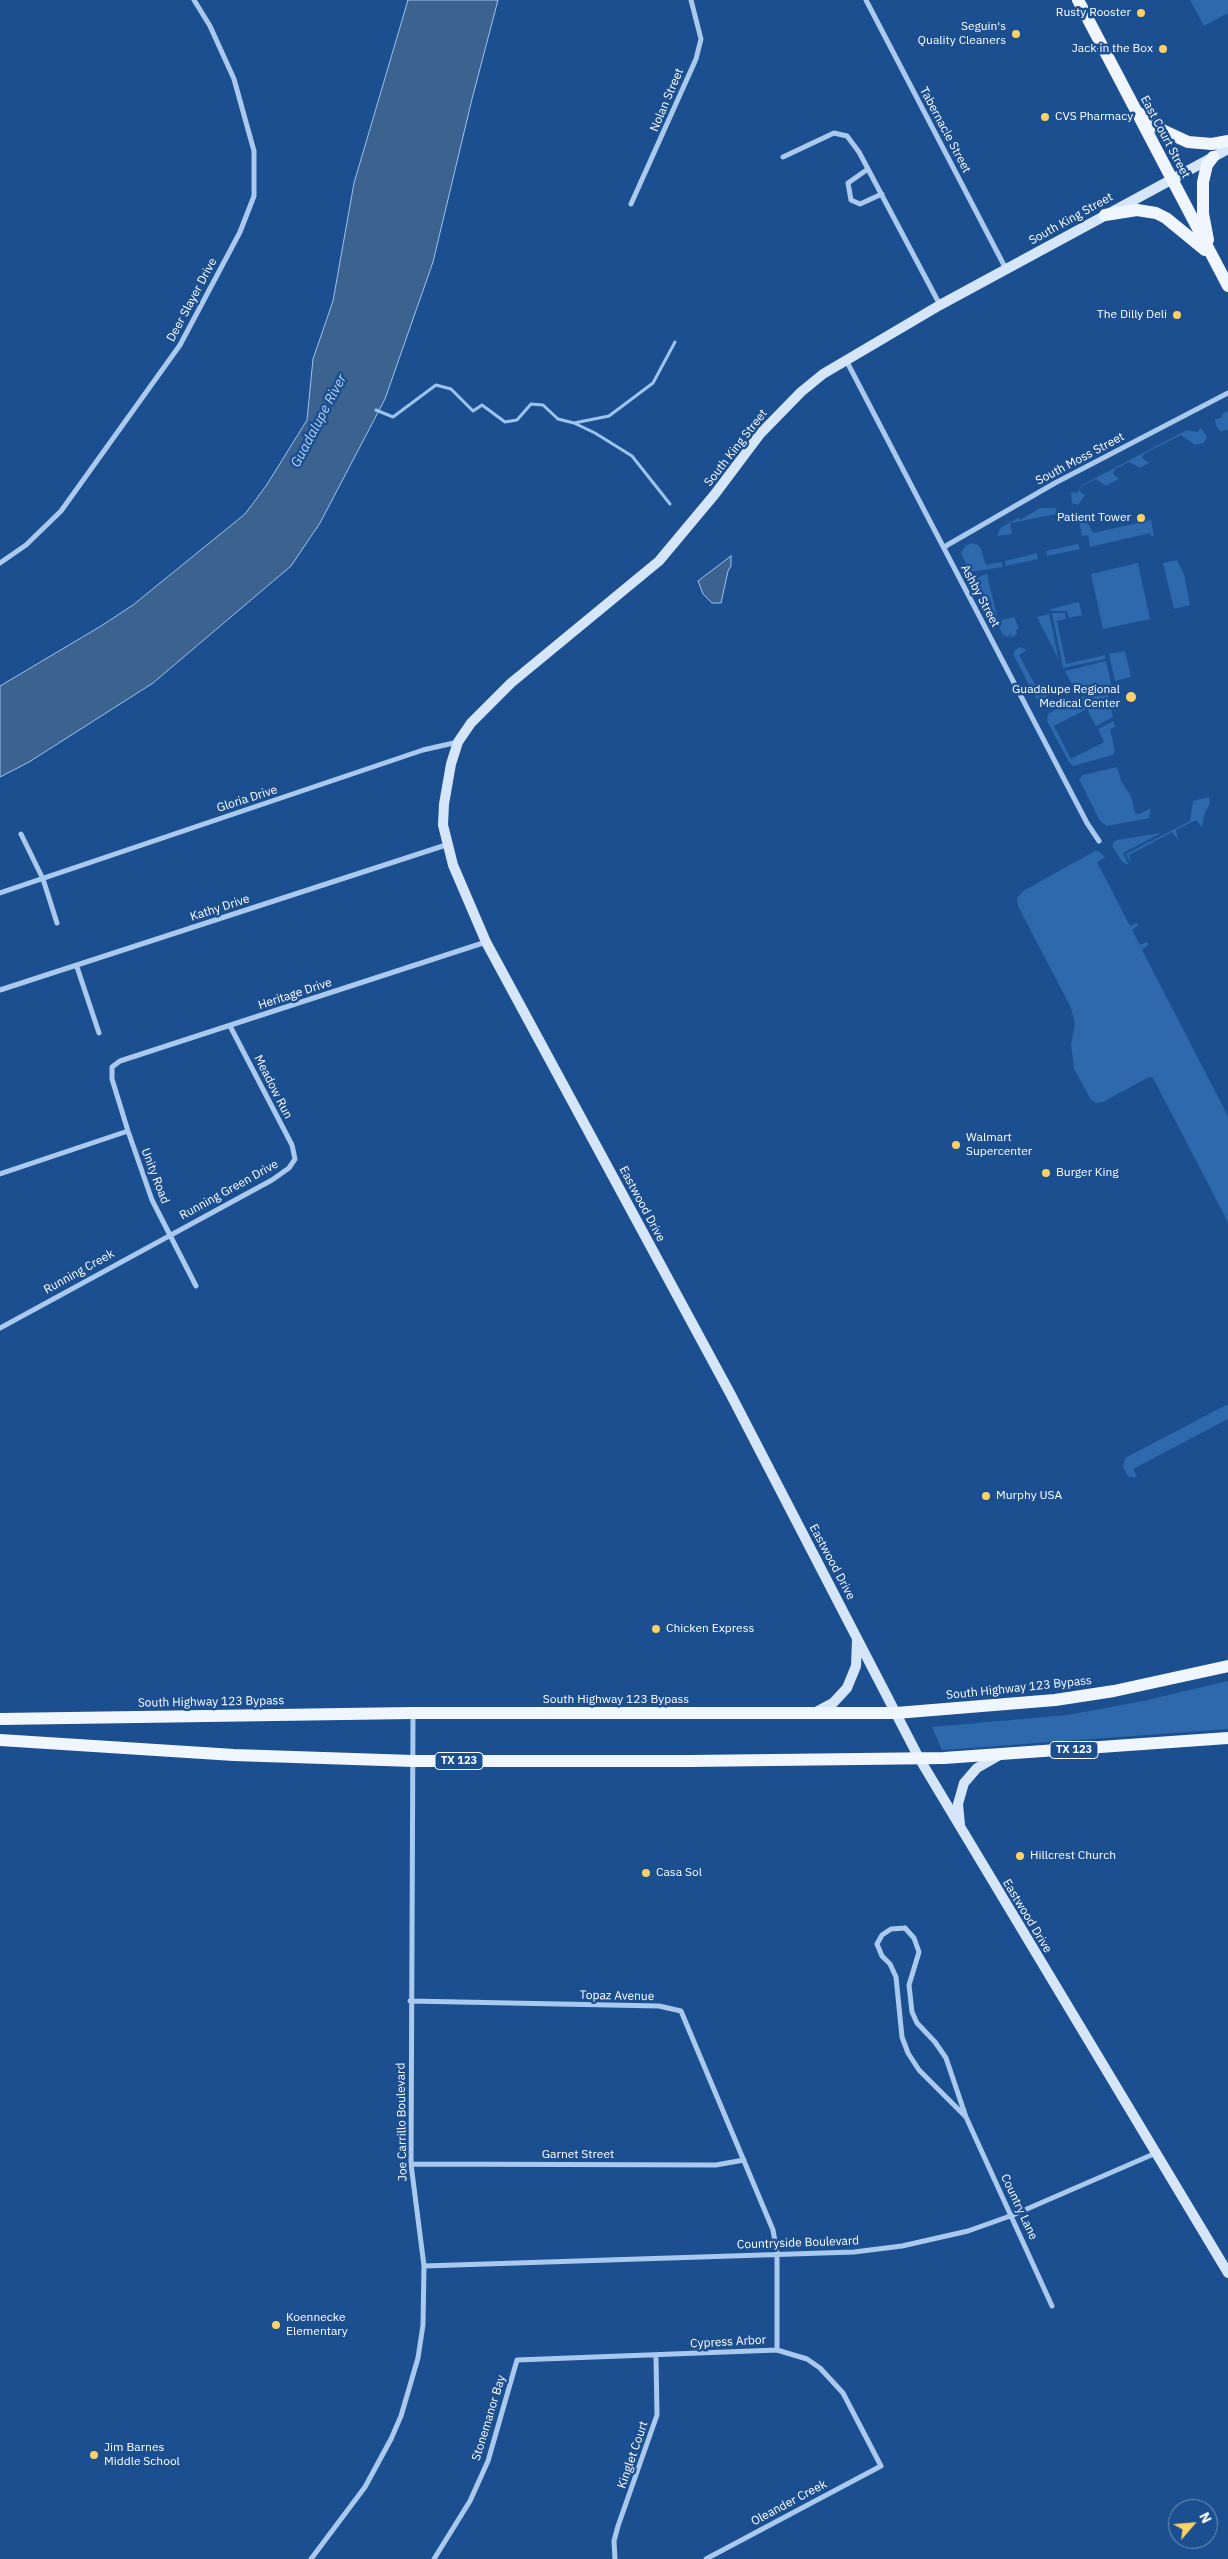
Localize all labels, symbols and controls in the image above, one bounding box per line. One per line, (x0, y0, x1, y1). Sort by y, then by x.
place label: Rusty Rooster (1056, 6, 1131, 20)
marker: Rusty Rooster (1135, 7, 1147, 19)
place label: Seguin's Quality Cleaners (918, 20, 1006, 48)
marker: Seguin's Quality Cleaners (1010, 28, 1022, 40)
place label: Jack in the Box (1072, 42, 1153, 56)
marker: Jack in the Box (1157, 43, 1169, 55)
street label: Nolan Street (647, 66, 687, 134)
street label: Tabernacle Street (916, 85, 974, 175)
street label: East Court Street (1137, 93, 1193, 181)
place label: CVS Pharmacy (1055, 110, 1133, 124)
marker: CVS Pharmacy (1039, 111, 1051, 123)
street label: South King Street (1026, 190, 1116, 248)
street label: Deer Slayer Drive (164, 256, 220, 344)
place label: The Dilly Deli (1097, 308, 1167, 322)
marker: The Dilly Deli (1171, 309, 1183, 321)
water label: Guadalupe River (287, 372, 351, 470)
street label: South King Street (701, 407, 771, 489)
street label: South Moss Street (1033, 430, 1127, 488)
place label: Patient Tower (1057, 511, 1131, 525)
marker: Patient Tower (1135, 512, 1147, 524)
street label: Ashby Street (957, 562, 1003, 630)
place label: Guadalupe Regional Medical Center (1012, 683, 1120, 711)
marker: Guadalupe Regional Medical Center (1124, 690, 1138, 704)
street label: Gloria Drive (215, 782, 279, 816)
street label: Kathy Drive (189, 892, 251, 924)
street label: Heritage Drive (256, 975, 334, 1013)
street label: Meadow Run (251, 1053, 295, 1121)
place label: Walmart Supercenter (966, 1131, 1032, 1159)
marker: Walmart Supercenter (950, 1139, 962, 1151)
street label: Unity Road (138, 1146, 172, 1206)
street label: Running Green Drive (177, 1157, 281, 1223)
street label: Eastwood Drive (616, 1164, 668, 1244)
place label: Burger King (1056, 1166, 1119, 1180)
marker: Burger King (1040, 1167, 1052, 1179)
street label: Running Creek (41, 1247, 117, 1297)
place label: Murphy USA (996, 1489, 1062, 1503)
marker: Murphy USA (980, 1490, 992, 1502)
street label: Eastwood Drive (806, 1522, 858, 1602)
place label: Chicken Express (666, 1622, 754, 1636)
marker: Chicken Express (650, 1623, 662, 1635)
street label: South Highway 123 Bypass (945, 1673, 1093, 1703)
street label: South Highway 123 Bypass (543, 1693, 689, 1707)
street label: South Highway 123 Bypass (138, 1694, 284, 1710)
road number: TX 123 (1050, 1742, 1098, 1758)
road number: TX 123 (435, 1752, 483, 1770)
place label: Hillcrest Church (1030, 1849, 1116, 1863)
marker: Hillcrest Church (1014, 1850, 1026, 1862)
place label: Casa Sol (656, 1866, 702, 1880)
marker: Casa Sol (640, 1867, 652, 1879)
street label: Eastwood Drive (999, 1876, 1055, 1956)
street label: Topaz Avenue (580, 1988, 654, 2004)
street label: Joe Carrillo Boulevard (394, 2063, 410, 2181)
street label: Garnet Street (542, 2148, 614, 2162)
street label: Country Lane (997, 2172, 1041, 2242)
street label: Countryside Boulevard (737, 2234, 859, 2252)
place label: Koennecke Elementary (286, 2311, 348, 2339)
marker: Koennecke Elementary (270, 2319, 282, 2331)
street label: Cypress Arbor (690, 2333, 766, 2351)
street label: Stonemanor Bay (469, 2373, 509, 2463)
street label: Kinglet Court (615, 2419, 651, 2491)
place label: Jim Barnes Middle School (104, 2441, 180, 2469)
marker: Jim Barnes Middle School (88, 2449, 100, 2461)
street label: Oleander Creek (749, 2477, 829, 2529)
north arrow (1168, 2499, 1218, 2549)
text: N (1195, 2509, 1216, 2526)

